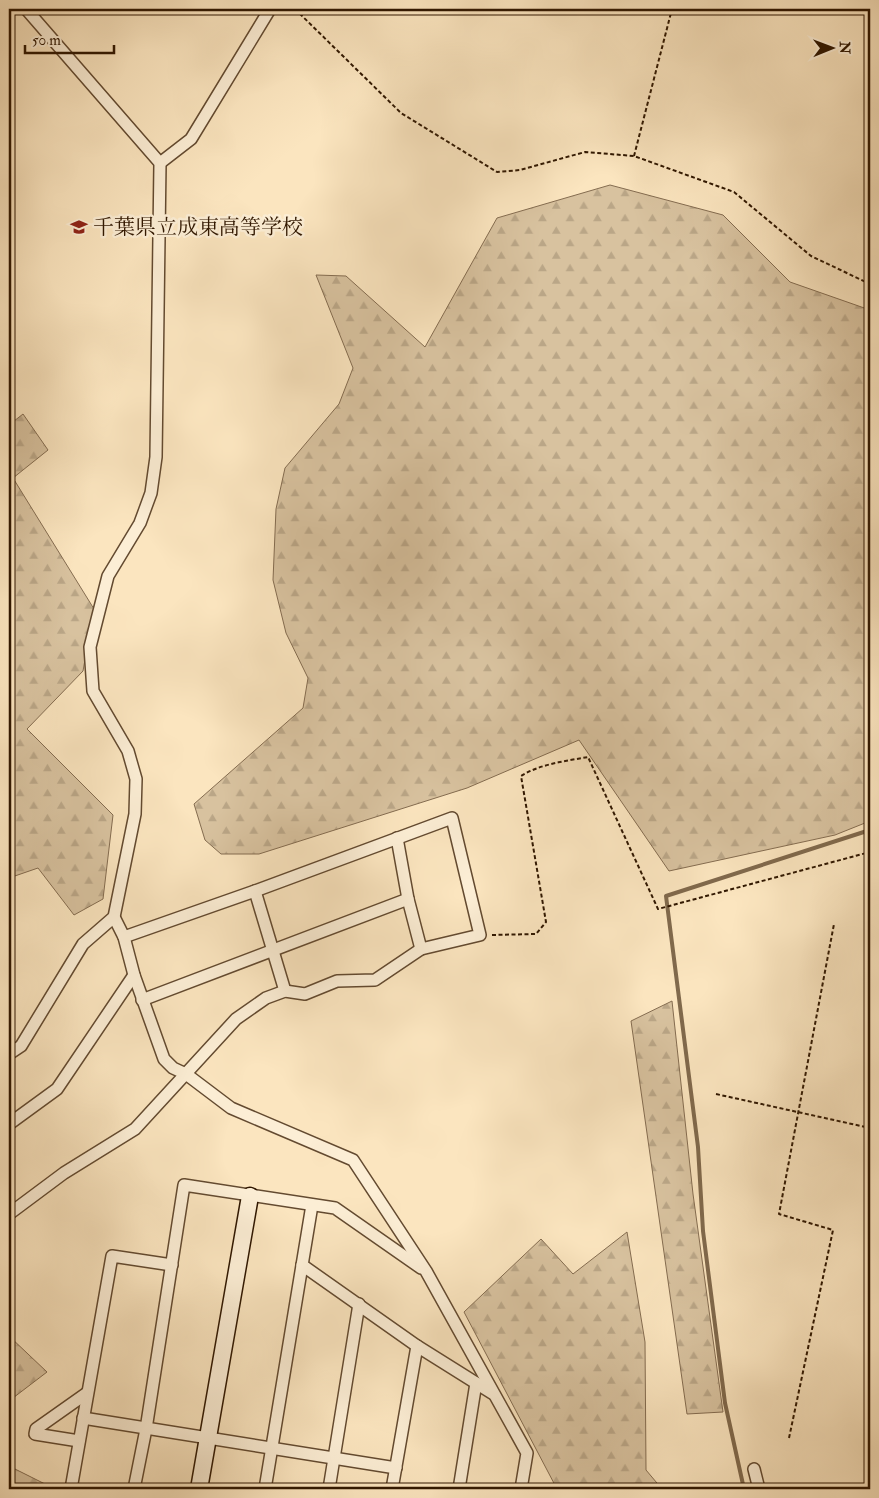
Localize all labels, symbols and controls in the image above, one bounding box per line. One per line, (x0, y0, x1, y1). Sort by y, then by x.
scale bar (25, 22, 114, 54)
north arrow (806, 22, 856, 72)
text: 50 m (32, 31, 61, 50)
text: N (836, 40, 853, 55)
place label: 千葉県立成東高等学校 (93, 214, 303, 241)
school or university icon: 千葉県立成東高等学校 (69, 217, 89, 237)

